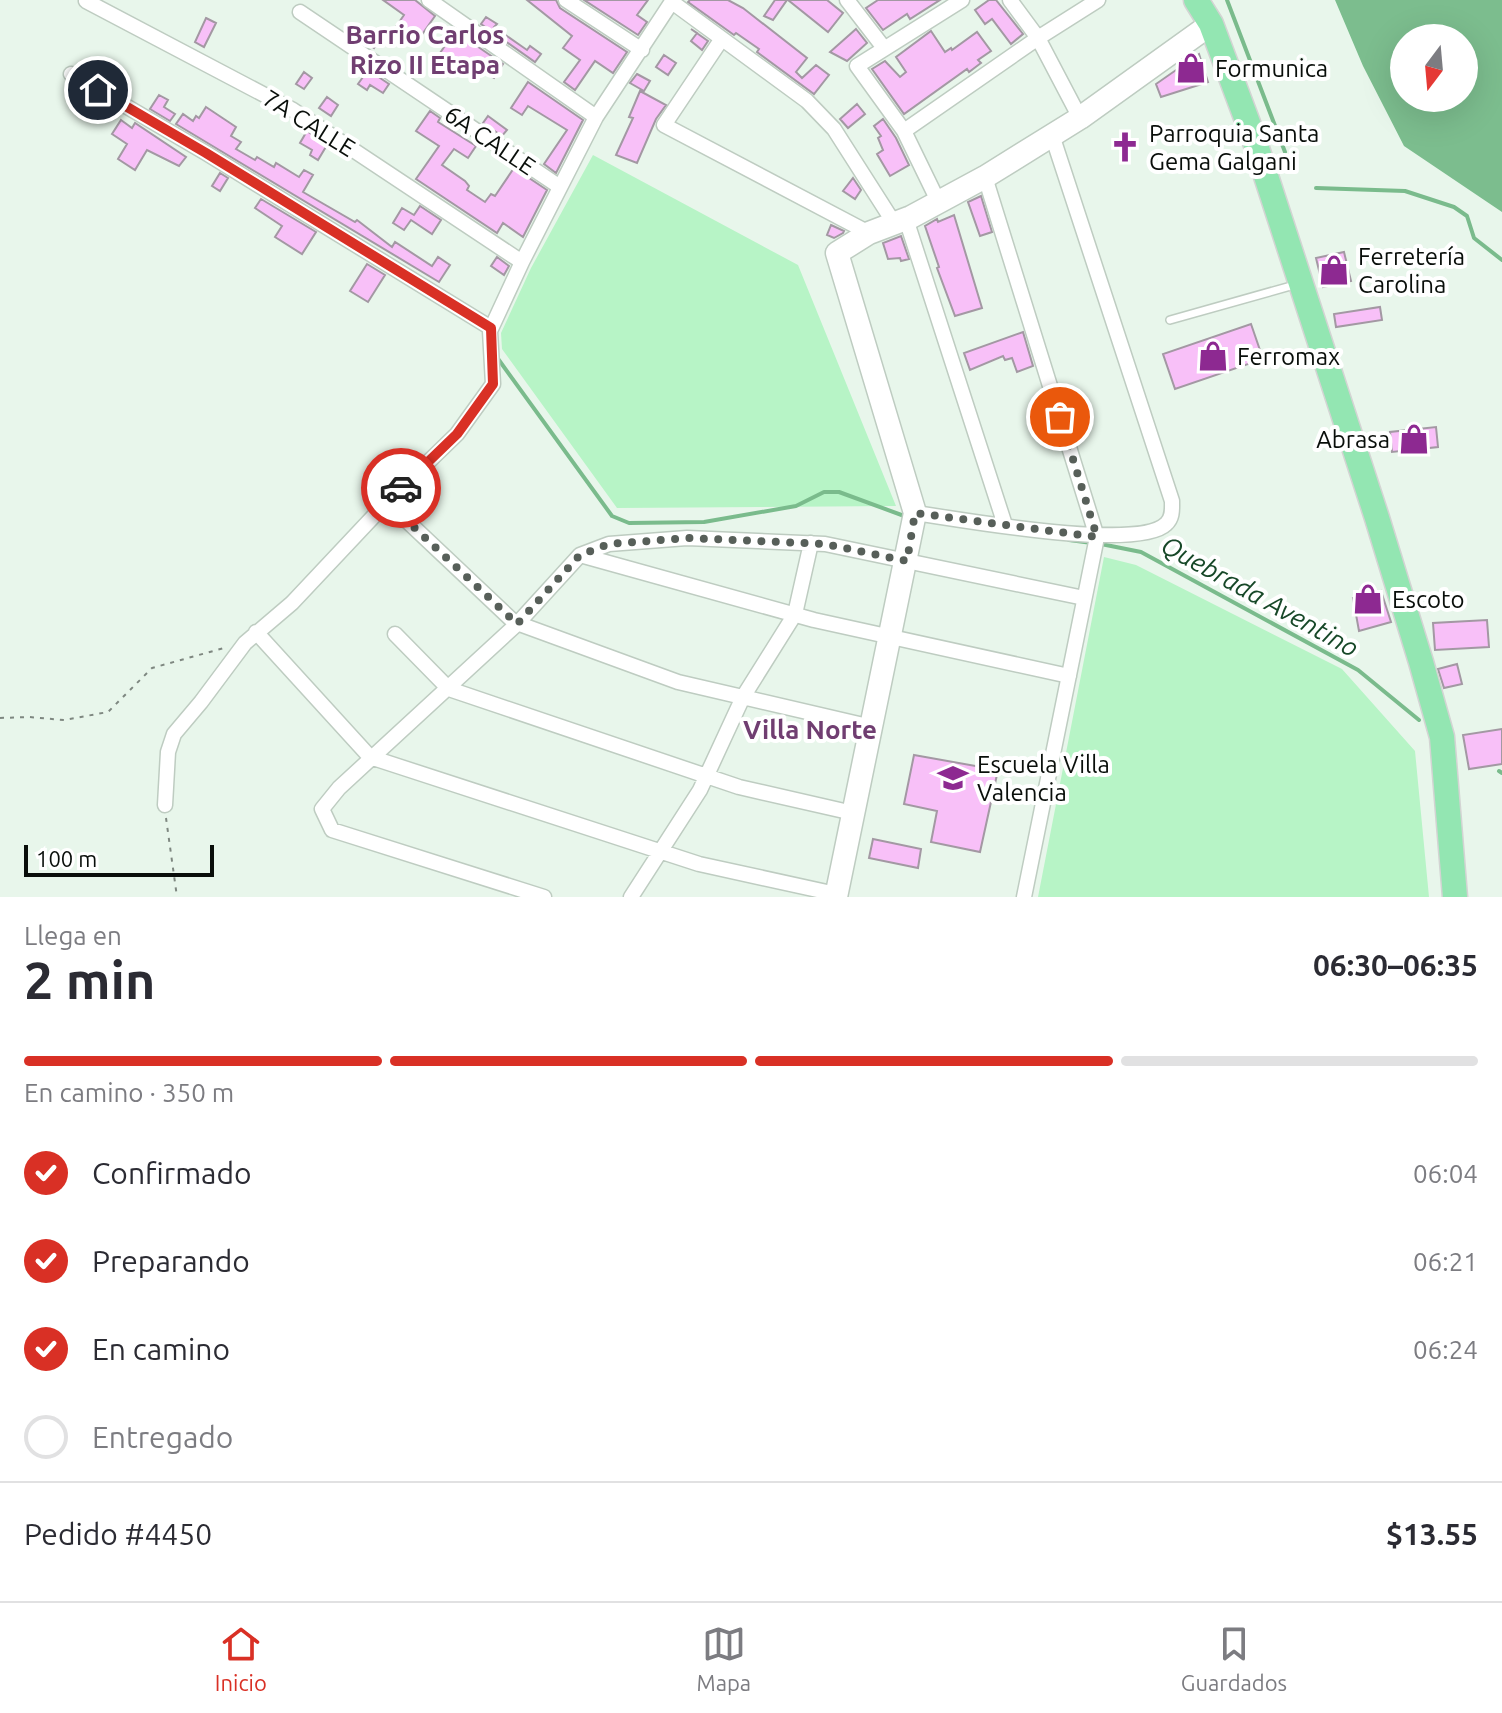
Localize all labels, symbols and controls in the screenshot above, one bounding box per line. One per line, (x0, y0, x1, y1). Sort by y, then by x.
district label: Barrio Carlos Rizo II Etapa (345, 20, 505, 79)
north arrow (1390, 24, 1478, 112)
map controls (1390, 24, 1478, 112)
shop icon: Formunica (1174, 51, 1208, 85)
place label: Formunica (1215, 55, 1328, 82)
pin (64, 56, 132, 124)
icon: home (76, 68, 120, 112)
street label: 7A CALLE (258, 84, 360, 162)
street label: 6A CALLE (440, 100, 540, 180)
place label: Parroquia Santa Gema Galgani (1149, 120, 1319, 175)
church icon: Parroquia Santa Gema Galgani (1108, 130, 1142, 164)
place label: Ferretería Carolina (1358, 243, 1465, 298)
shop icon: Ferretería Carolina (1317, 253, 1351, 287)
shop icon: Ferromax (1196, 339, 1230, 373)
place label: Ferromax (1237, 343, 1340, 370)
pin (1026, 383, 1094, 451)
icon: bag (1038, 395, 1082, 439)
shop icon: Abrasa (1397, 422, 1431, 456)
place label: Abrasa (1316, 426, 1390, 453)
courier (361, 448, 441, 528)
icon: car (379, 466, 423, 510)
water label: Quebrada Aventino (1156, 530, 1363, 663)
shop icon: Escoto (1351, 582, 1385, 616)
place label: Escoto (1392, 586, 1464, 613)
district label: Villa Norte (743, 715, 877, 744)
place label: Escuela Villa Valencia (977, 751, 1110, 806)
school or university icon: Escuela Villa Valencia (936, 761, 970, 795)
scale bar (24, 841, 214, 877)
text: 100 m (36, 846, 97, 871)
text: Llega en (24, 921, 122, 950)
text: 06:30–06:35 (1313, 948, 1478, 982)
text: 2 min (24, 951, 155, 1009)
text: En camino · 350 m (24, 1078, 234, 1107)
icon: check (24, 1151, 68, 1195)
text: Confirmado (92, 1156, 252, 1190)
text: 06:04 (1413, 1159, 1478, 1188)
icon: check (24, 1239, 68, 1283)
text: Preparando (92, 1244, 250, 1278)
text: 06:21 (1413, 1247, 1478, 1276)
icon: check (24, 1327, 68, 1371)
text: En camino (92, 1332, 230, 1366)
text: 06:24 (1413, 1335, 1478, 1364)
text: Entregado (92, 1420, 233, 1454)
text: Pedido #4450 (24, 1517, 212, 1551)
text: $13.55 (1386, 1517, 1478, 1551)
tab: Inicio (215, 1622, 267, 1695)
tab: Mapa (697, 1622, 751, 1695)
tab: Guardados (1181, 1622, 1287, 1695)

